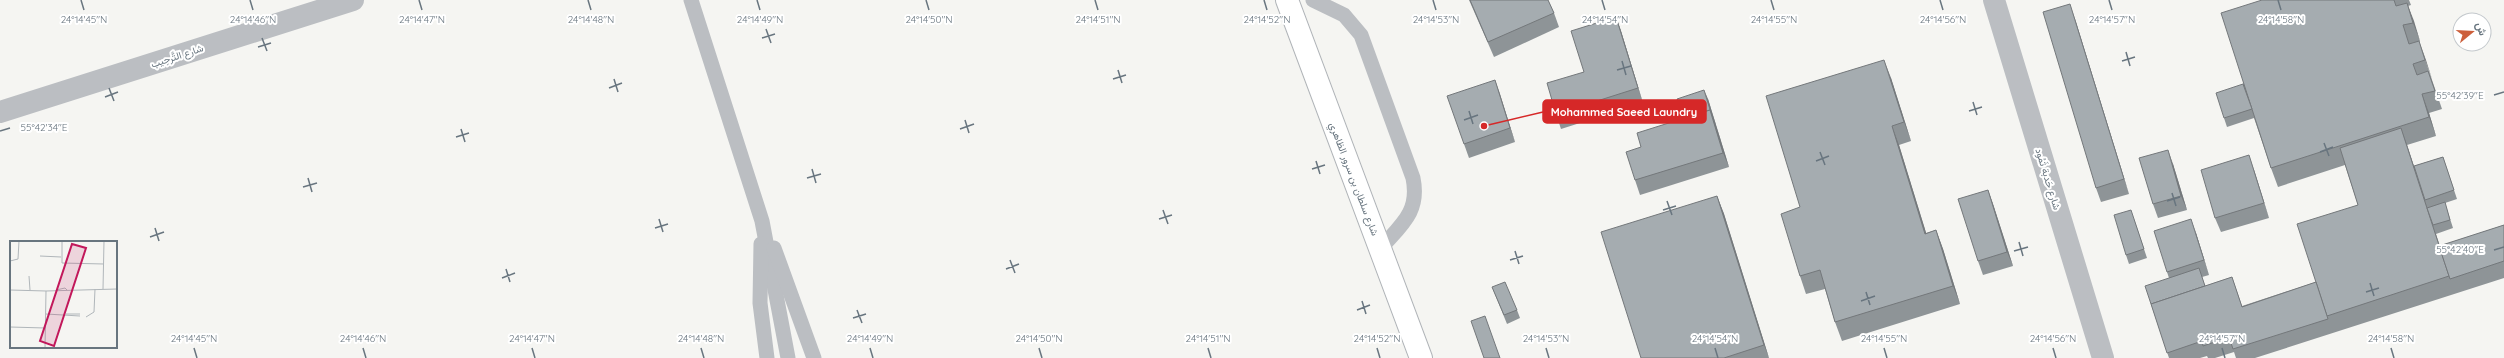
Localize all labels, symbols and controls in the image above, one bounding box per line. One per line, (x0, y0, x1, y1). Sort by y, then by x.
north arrow (2452, 12, 2492, 52)
text: 24°14'45"N (61, 13, 107, 26)
text: 24°14'46"N (230, 13, 276, 26)
text: 24°14'47"N (399, 13, 445, 26)
text: 24°14'48"N (568, 13, 614, 26)
text: 24°14'49"N (737, 13, 783, 26)
text: 24°14'50"N (905, 13, 953, 26)
text: 24°14'51"N (1076, 13, 1121, 26)
text: 24°14'52"N (1244, 13, 1290, 26)
text: 24°14'53"N (1413, 13, 1459, 26)
text: 24°14'54"N (1582, 13, 1628, 26)
text: 24°14'55"N (1751, 13, 1797, 26)
text: 24°14'56"N (1920, 13, 1966, 26)
text: 24°14'57"N (2089, 13, 2135, 26)
text: 24°14'58"N (2258, 13, 2304, 26)
text: ش (2473, 20, 2490, 37)
street label: شارع التَّرحِيب (149, 41, 205, 71)
text: 55°42'39"E (2436, 89, 2484, 102)
callout: Mohammed Saeed Laundry (1543, 100, 1706, 123)
text: Mohammed Saeed Laundry (1551, 105, 1697, 119)
text: 55°42'34"E (21, 121, 68, 134)
street label: شارع سلطان بن سرور الظاهري (1325, 121, 1382, 238)
street label: شارع حَدبة ثَمُود (2032, 147, 2064, 211)
inset map (10, 241, 117, 348)
text: 55°42'40"E (2436, 243, 2484, 256)
text: 24°14'45"N (171, 332, 217, 345)
text: 24°14'46"N (340, 332, 386, 345)
text: 24°14'47"N (509, 332, 555, 345)
text: 24°14'48"N (678, 332, 724, 345)
text: 24°14'49"N (847, 332, 893, 345)
text: 24°14'50"N (1015, 332, 1063, 345)
text: 24°14'51"N (1186, 332, 1231, 345)
text: 24°14'52"N (1354, 332, 1400, 345)
text: 24°14'53"N (1523, 332, 1569, 345)
text: 24°14'54"N (1692, 332, 1738, 345)
text: 24°14'55"N (1861, 332, 1907, 345)
text: 24°14'56"N (2030, 332, 2076, 345)
text: 24°14'57"N (2199, 332, 2245, 345)
text: 24°14'58"N (2368, 332, 2414, 345)

